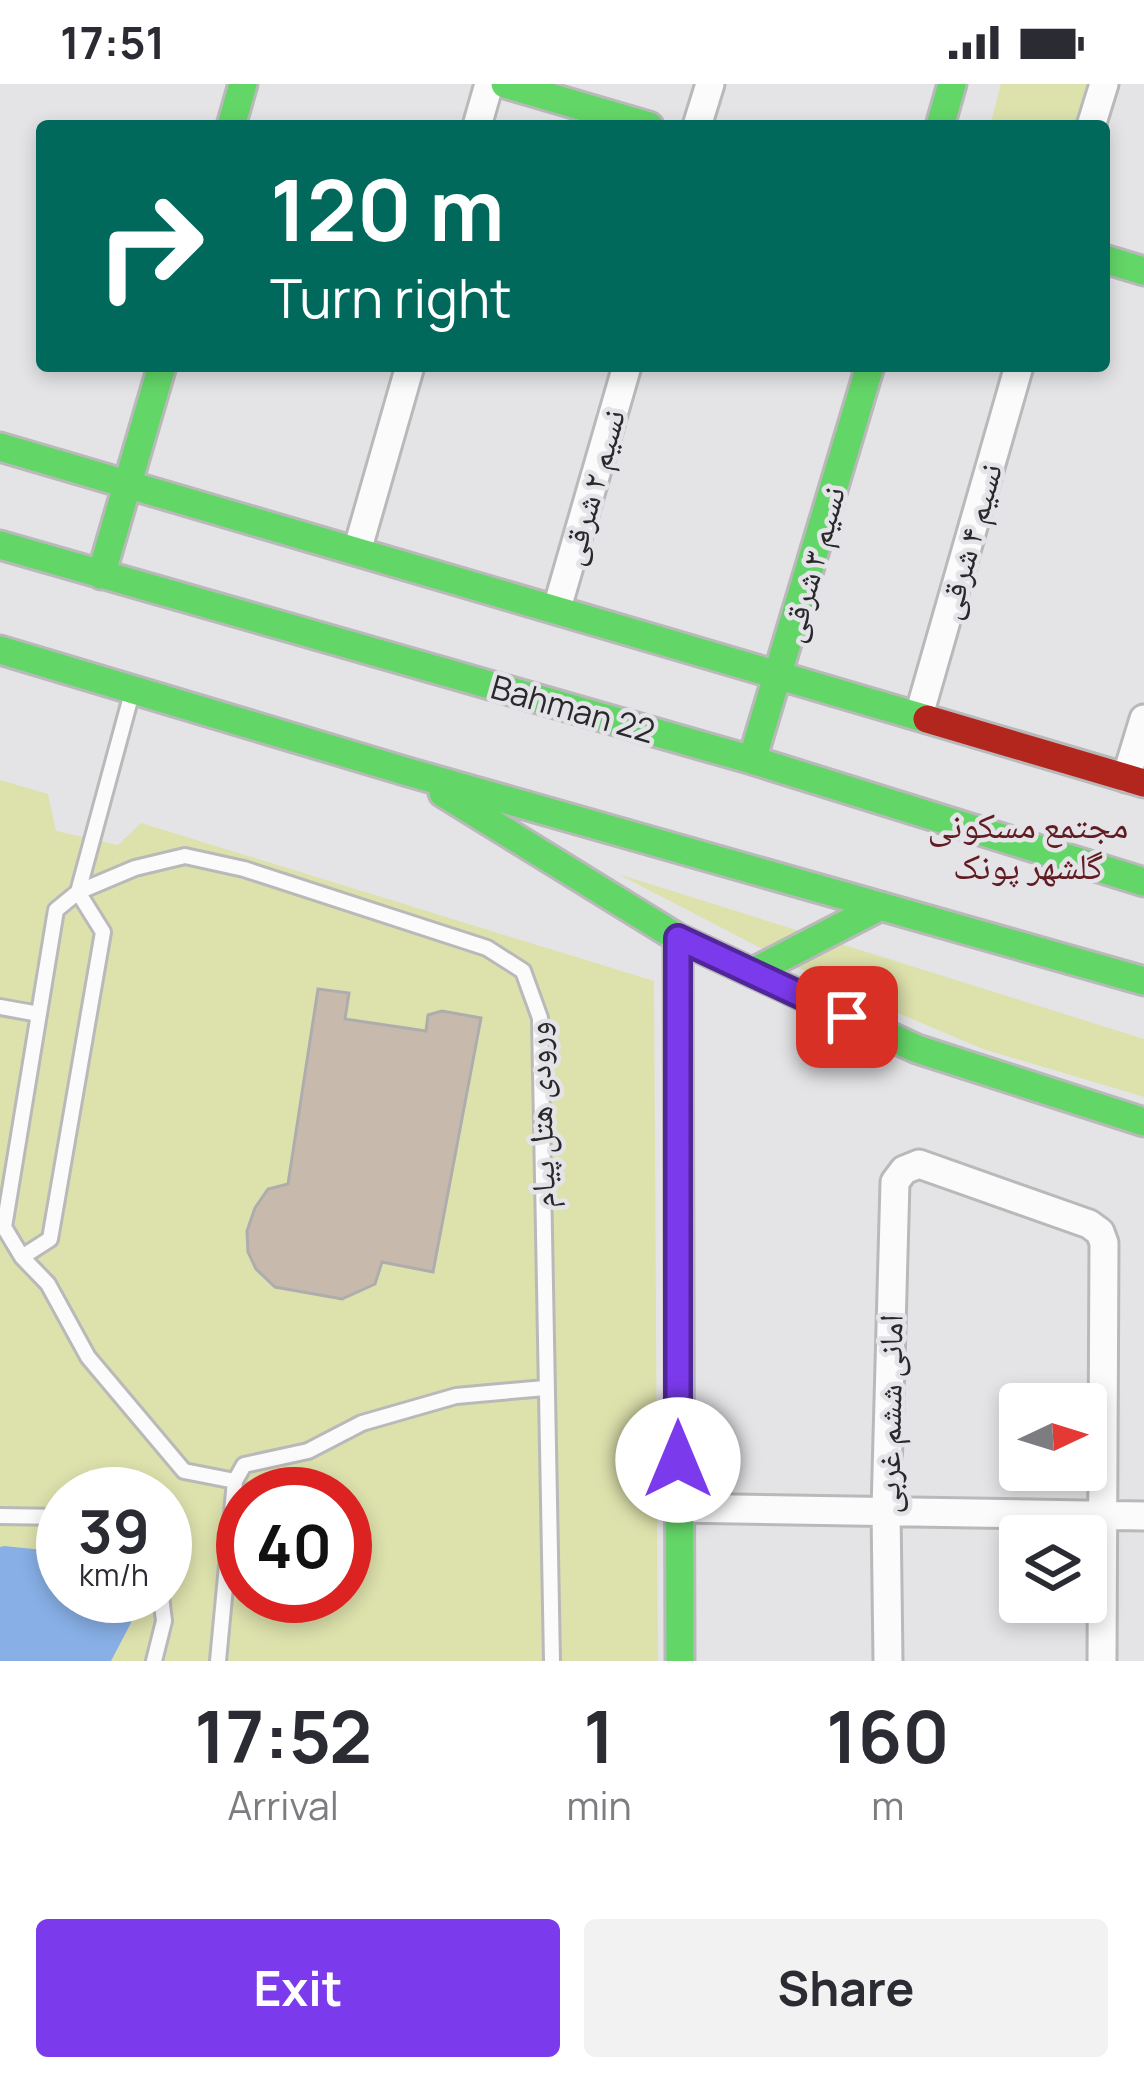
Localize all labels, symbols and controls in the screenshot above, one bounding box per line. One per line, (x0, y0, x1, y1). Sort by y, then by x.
text: 17:51 (60, 11, 165, 73)
text: 120 m (270, 151, 504, 266)
icon: right (72, 168, 228, 324)
text: Turn right (270, 260, 512, 334)
street label: نسیم ۲ شرقی (548, 404, 636, 570)
street label: نسیم ۴ شرقی (925, 458, 1013, 624)
street label: نسیم ۳ شرقی (768, 481, 856, 647)
street label: Bahman 22 (486, 664, 660, 753)
district label: مجتمع مسکونی گلشهر پونک (928, 800, 1128, 890)
pin (796, 966, 898, 1068)
icon: arrive (814, 984, 880, 1050)
street label: ورودی هتل پیام (514, 1021, 565, 1209)
street label: امانی ششم غربی (864, 1314, 914, 1514)
north arrow (999, 1383, 1107, 1491)
map controls (999, 1383, 1107, 1623)
position arrow (615, 1397, 741, 1523)
speed limit sign: 40 (216, 1467, 372, 1623)
text: 39 (78, 1489, 150, 1571)
button: layers (999, 1515, 1107, 1623)
text: km/h (79, 1554, 149, 1595)
text: 17:52 (194, 1686, 372, 1785)
text: 1 (583, 1686, 615, 1785)
text: 160 (826, 1686, 950, 1785)
text: Arrival (228, 1778, 339, 1832)
text: min (566, 1778, 632, 1832)
text: m (871, 1778, 904, 1832)
button: Exit (36, 1919, 560, 2057)
button: Share (584, 1919, 1108, 2057)

